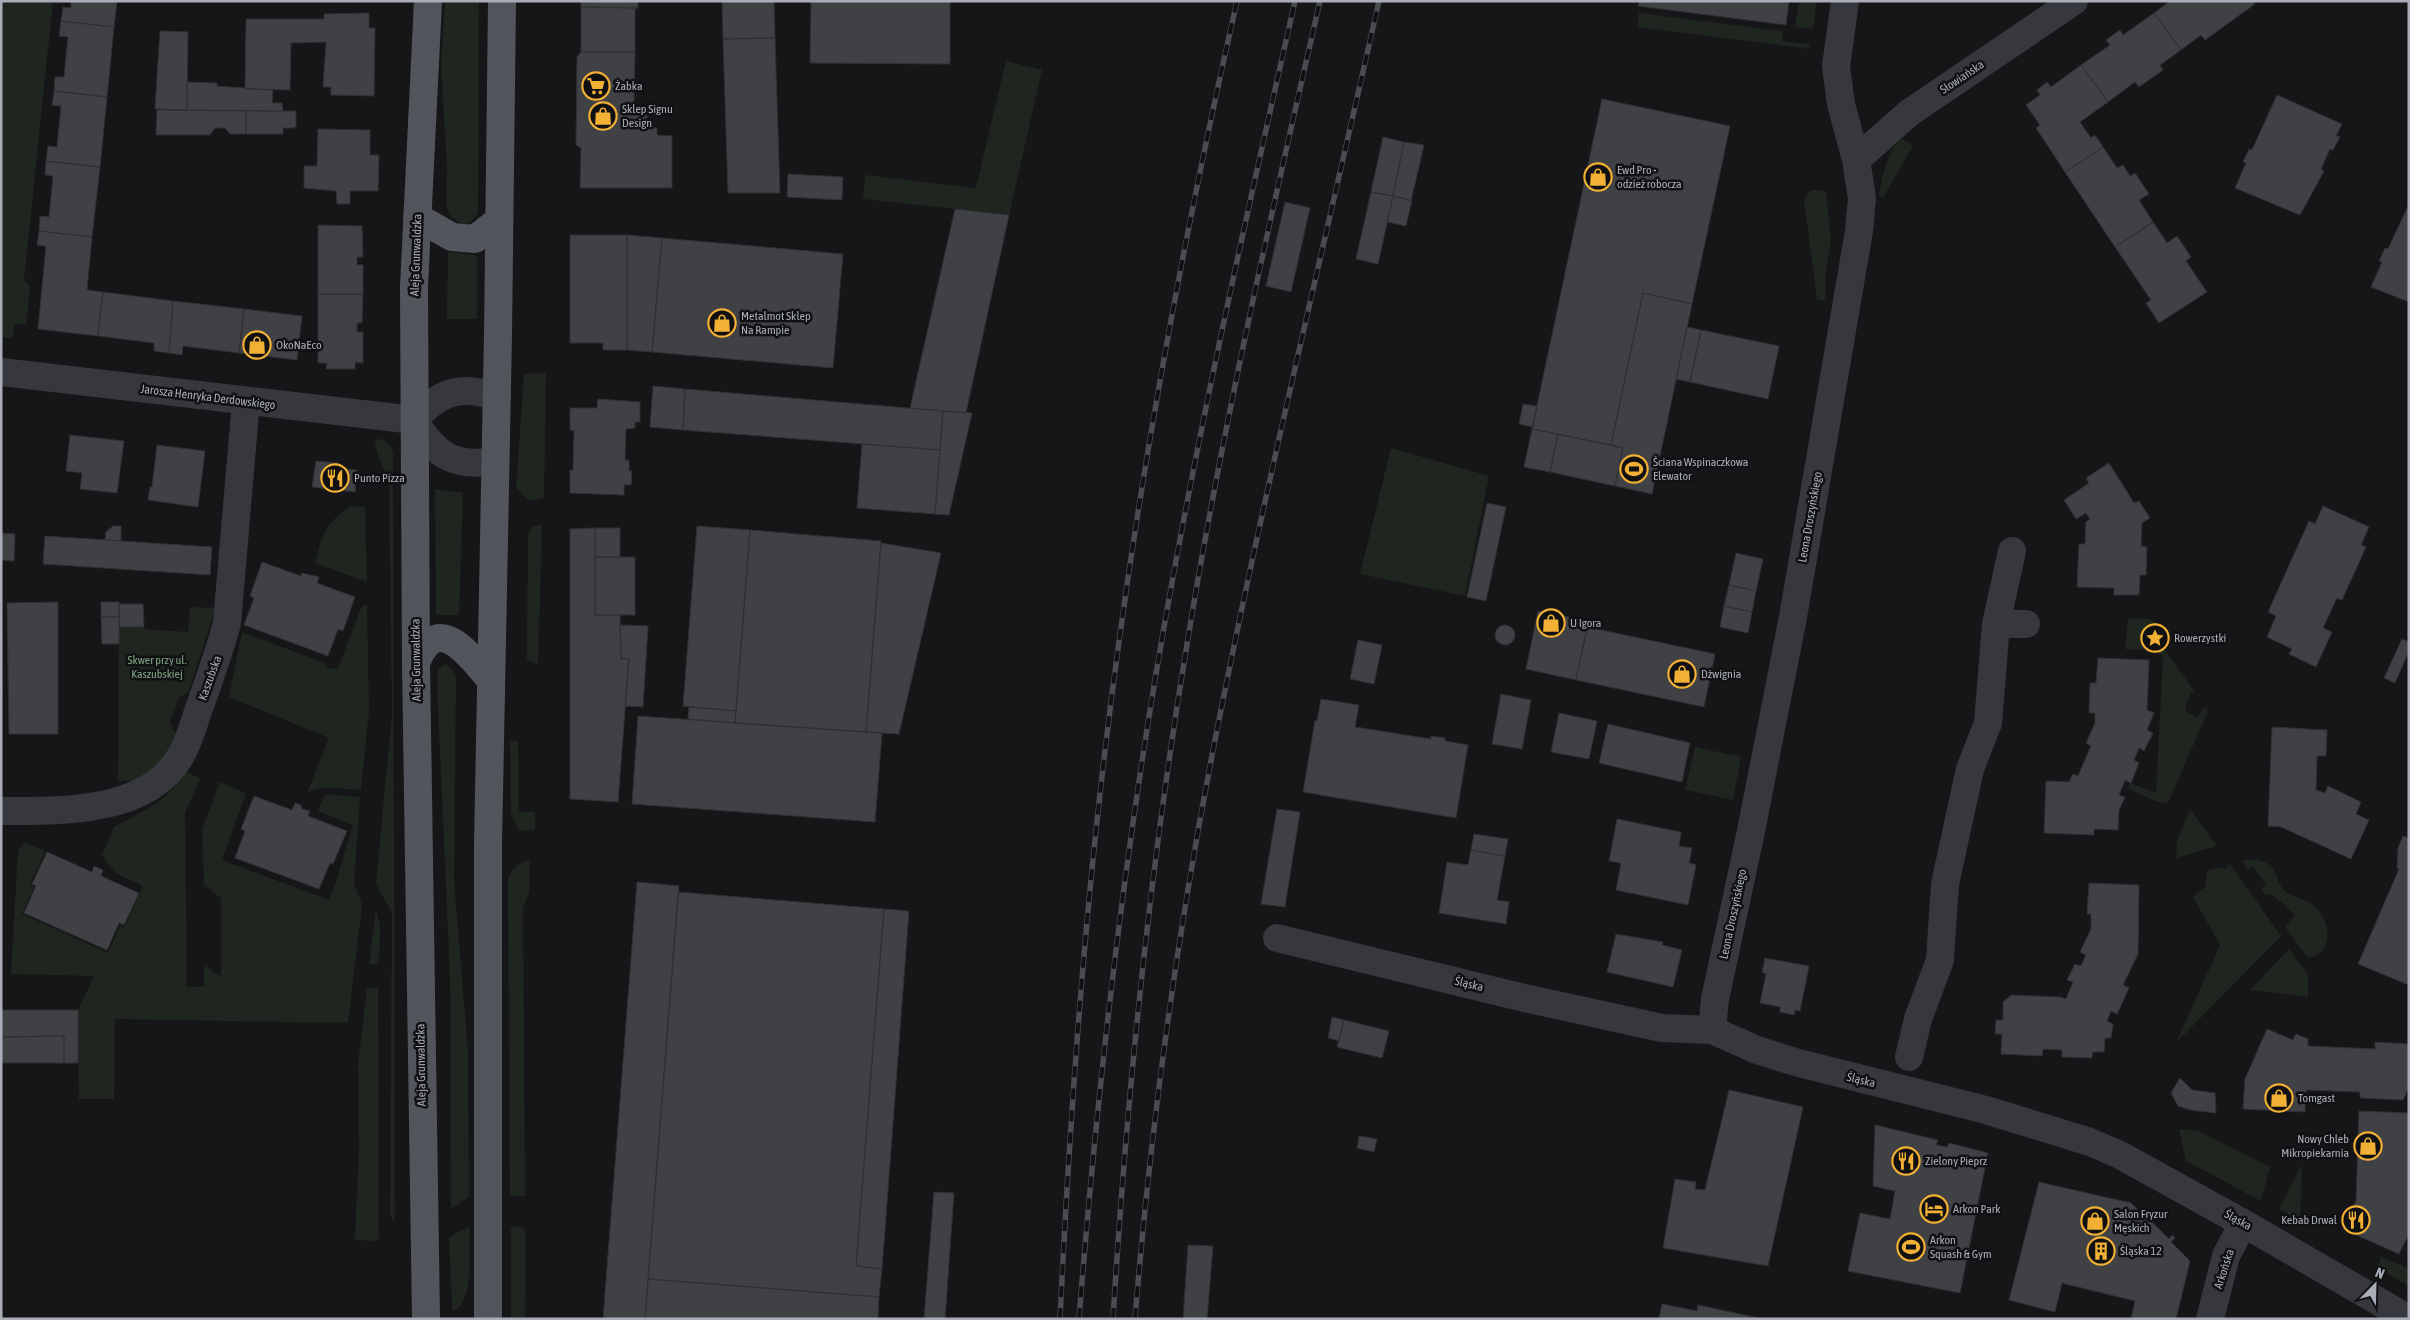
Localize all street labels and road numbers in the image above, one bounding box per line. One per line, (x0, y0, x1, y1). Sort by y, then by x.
street label: Słowiańska (1937, 57, 1987, 97)
street label: Aleja Grunwaldzka (408, 214, 424, 296)
street label: Jarosza Henryka Derdowskiego (140, 382, 277, 412)
street label: Leona Droszyńskiego (1795, 470, 1825, 563)
street label: Aleja Grunwaldzka (408, 619, 424, 701)
street label: Kaszubska (195, 654, 225, 702)
street label: Leona Droszyńskiego (1717, 867, 1749, 960)
street label: Śląska (1453, 974, 1485, 994)
street label: Aleja Grunwaldzka (413, 1024, 429, 1106)
street label: Śląska (1845, 1070, 1877, 1090)
street label: Śląska (2222, 1207, 2254, 1233)
street label: Arkońska (2211, 1247, 2237, 1291)

